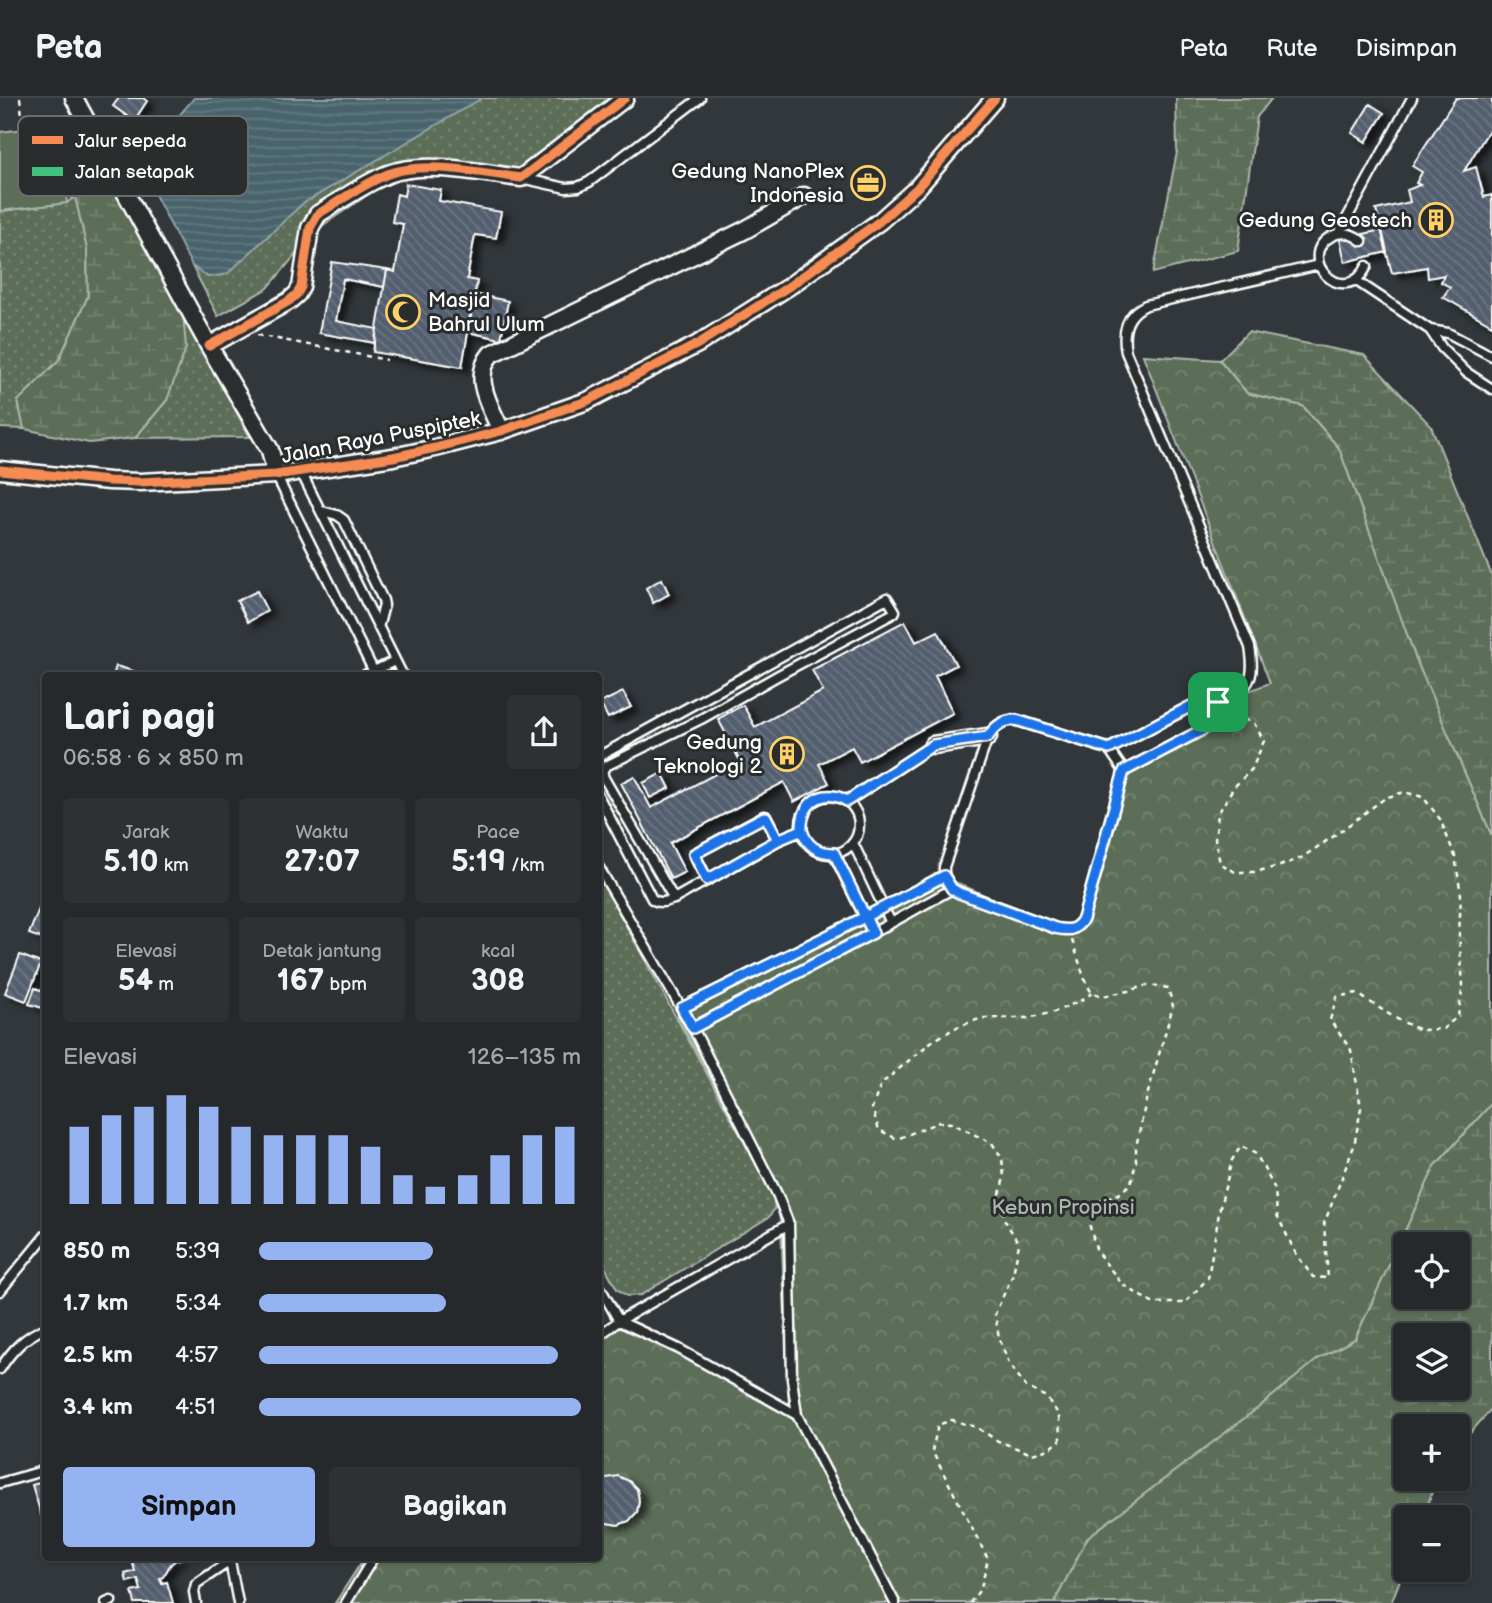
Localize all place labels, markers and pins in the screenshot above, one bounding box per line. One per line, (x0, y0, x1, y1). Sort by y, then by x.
place label: Gedung NanoPlex Indonesia (671, 159, 844, 208)
office icon: Gedung NanoPlex Indonesia (849, 164, 887, 202)
building icon: Gedung Geostech (1417, 201, 1455, 239)
place label: Gedung Geostech (1239, 208, 1412, 233)
place label: Masjid Bahrul Ulum (428, 288, 545, 337)
mosque icon: Masjid Bahrul Ulum (384, 293, 422, 331)
pin (1188, 672, 1248, 732)
place label: Gedung Teknologi 2 (654, 730, 763, 779)
building icon: Gedung Teknologi 2 (768, 735, 806, 773)

